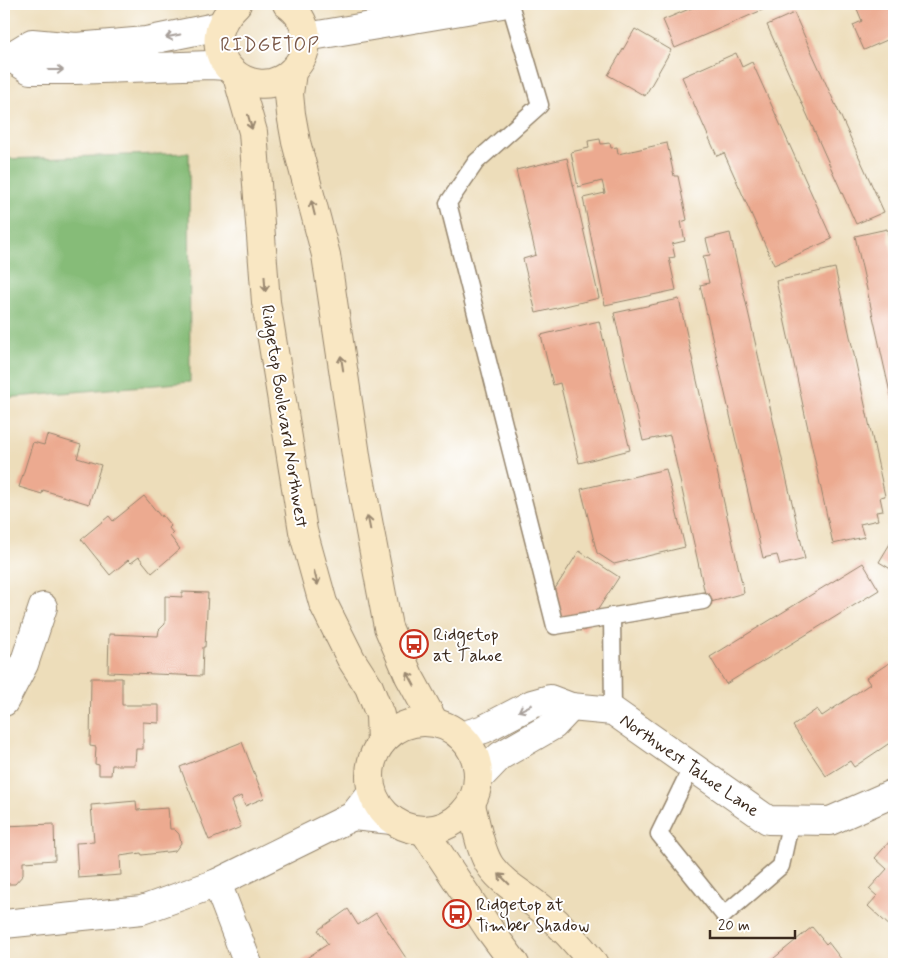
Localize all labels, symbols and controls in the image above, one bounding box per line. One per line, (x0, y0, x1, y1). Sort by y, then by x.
one-way arrow (165, 32, 181, 41)
district label: RIDGETOP (220, 33, 320, 58)
one-way arrow (48, 65, 64, 75)
one-way arrow (246, 114, 256, 130)
one-way arrow (308, 201, 318, 217)
one-way arrow (260, 276, 270, 292)
street label: Ridgetop Boulevard Northwest (254, 303, 314, 530)
one-way arrow (337, 355, 347, 371)
one-way arrow (364, 516, 373, 532)
one-way arrow (312, 570, 321, 586)
place label: Ridgetop at Tahoe (433, 623, 503, 668)
bus stop icon: Ridgetop at Tahoe (399, 629, 429, 659)
one-way arrow (406, 672, 415, 687)
one-way arrow (518, 703, 533, 713)
street label: Northwest Tahoe Lane (615, 709, 764, 823)
one-way arrow (498, 874, 510, 886)
place label: Ridgetop at Timber Shadow (476, 893, 590, 938)
bus stop icon: Ridgetop at Timber Shadow (442, 899, 472, 929)
scale bar (710, 908, 796, 940)
text: 20 m (718, 916, 750, 936)

